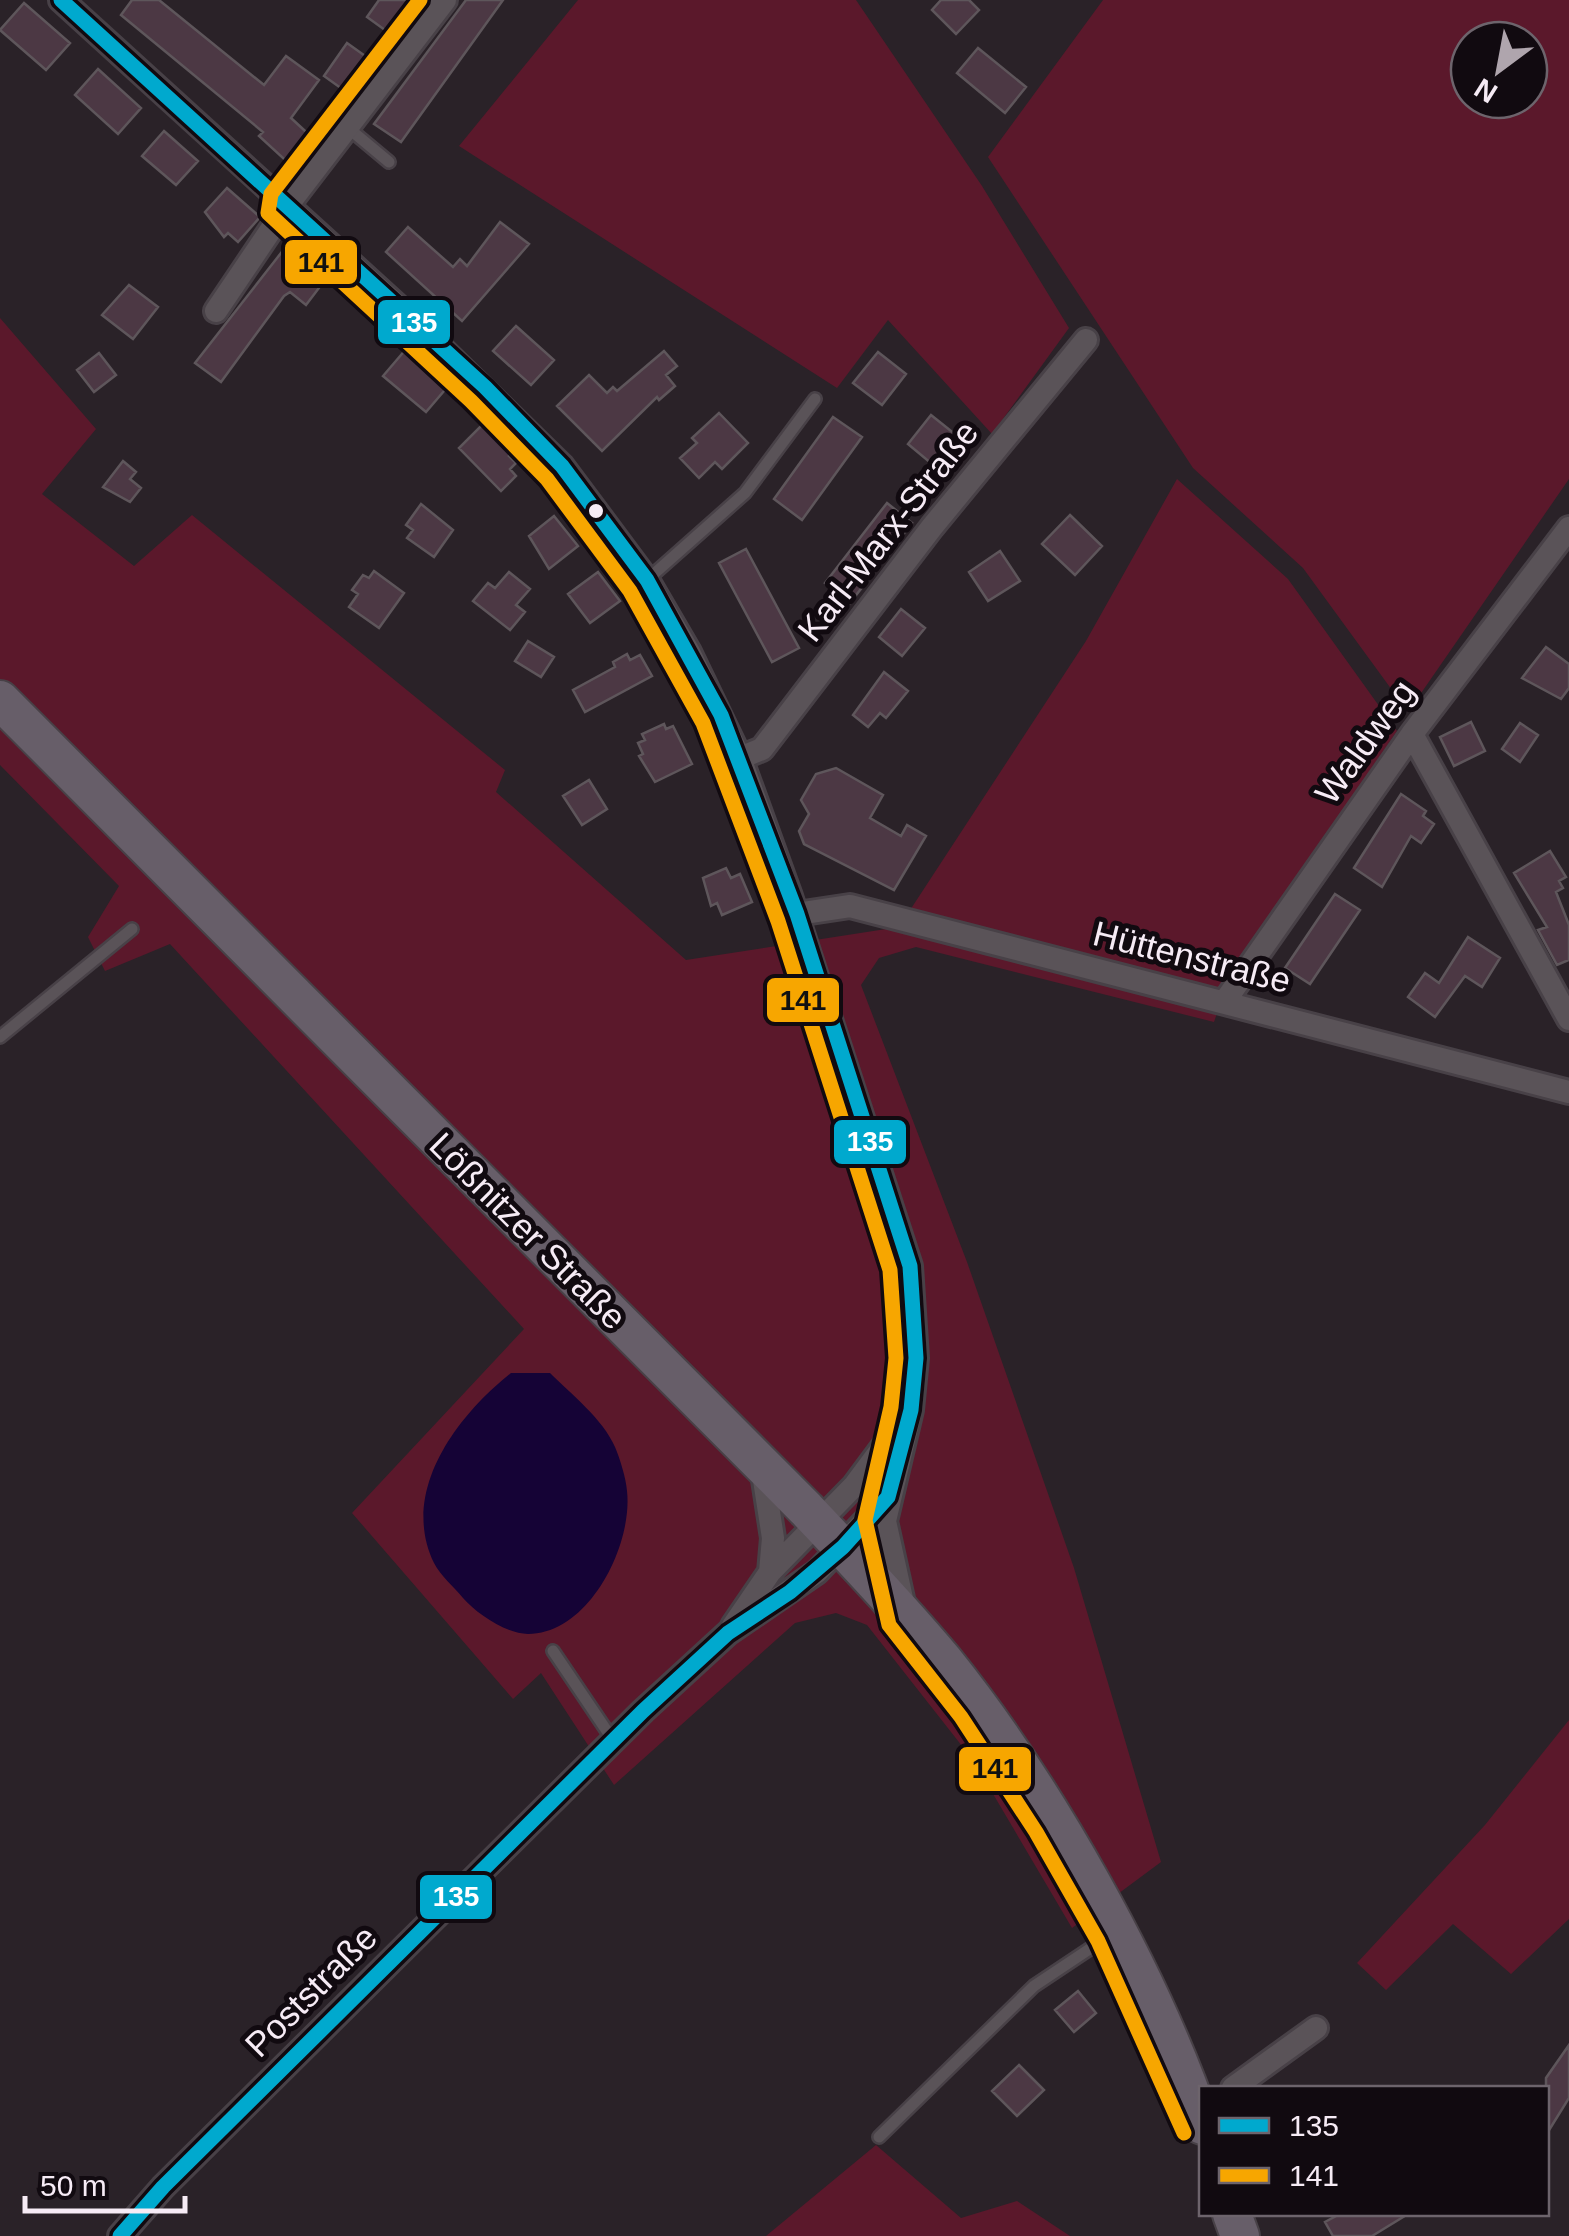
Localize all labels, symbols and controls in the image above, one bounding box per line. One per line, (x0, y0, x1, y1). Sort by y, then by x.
north arrow (1449, 20, 1549, 120)
text: N (1469, 72, 1503, 109)
line badge: 141 (283, 238, 359, 286)
text: 141 (298, 247, 344, 278)
line badge: 135 (376, 298, 452, 346)
text: 135 (391, 307, 437, 338)
street label: Karl-Marx-Straße (790, 413, 986, 648)
unlabelled marker (586, 501, 606, 521)
street label: Waldweg (1307, 673, 1422, 811)
street label: Hüttenstraße (1089, 913, 1295, 1000)
line badge: 141 (765, 976, 841, 1024)
text: 141 (780, 985, 826, 1016)
line badge: 135 (832, 1118, 908, 1166)
street label: Lößnitzer Straße (422, 1125, 634, 1337)
text: 135 (847, 1126, 893, 1157)
line badge: 141 (957, 1745, 1033, 1793)
text: 141 (972, 1753, 1018, 1784)
line badge: 135 (418, 1873, 494, 1921)
text: 135 (433, 1881, 479, 1912)
street label: Poststraße (237, 1917, 384, 2064)
legend (1199, 2086, 1549, 2216)
text: 135 (1289, 2109, 1339, 2142)
scale bar (25, 2151, 185, 2213)
text: 141 (1289, 2159, 1339, 2192)
text: 50 m (40, 2169, 107, 2202)

